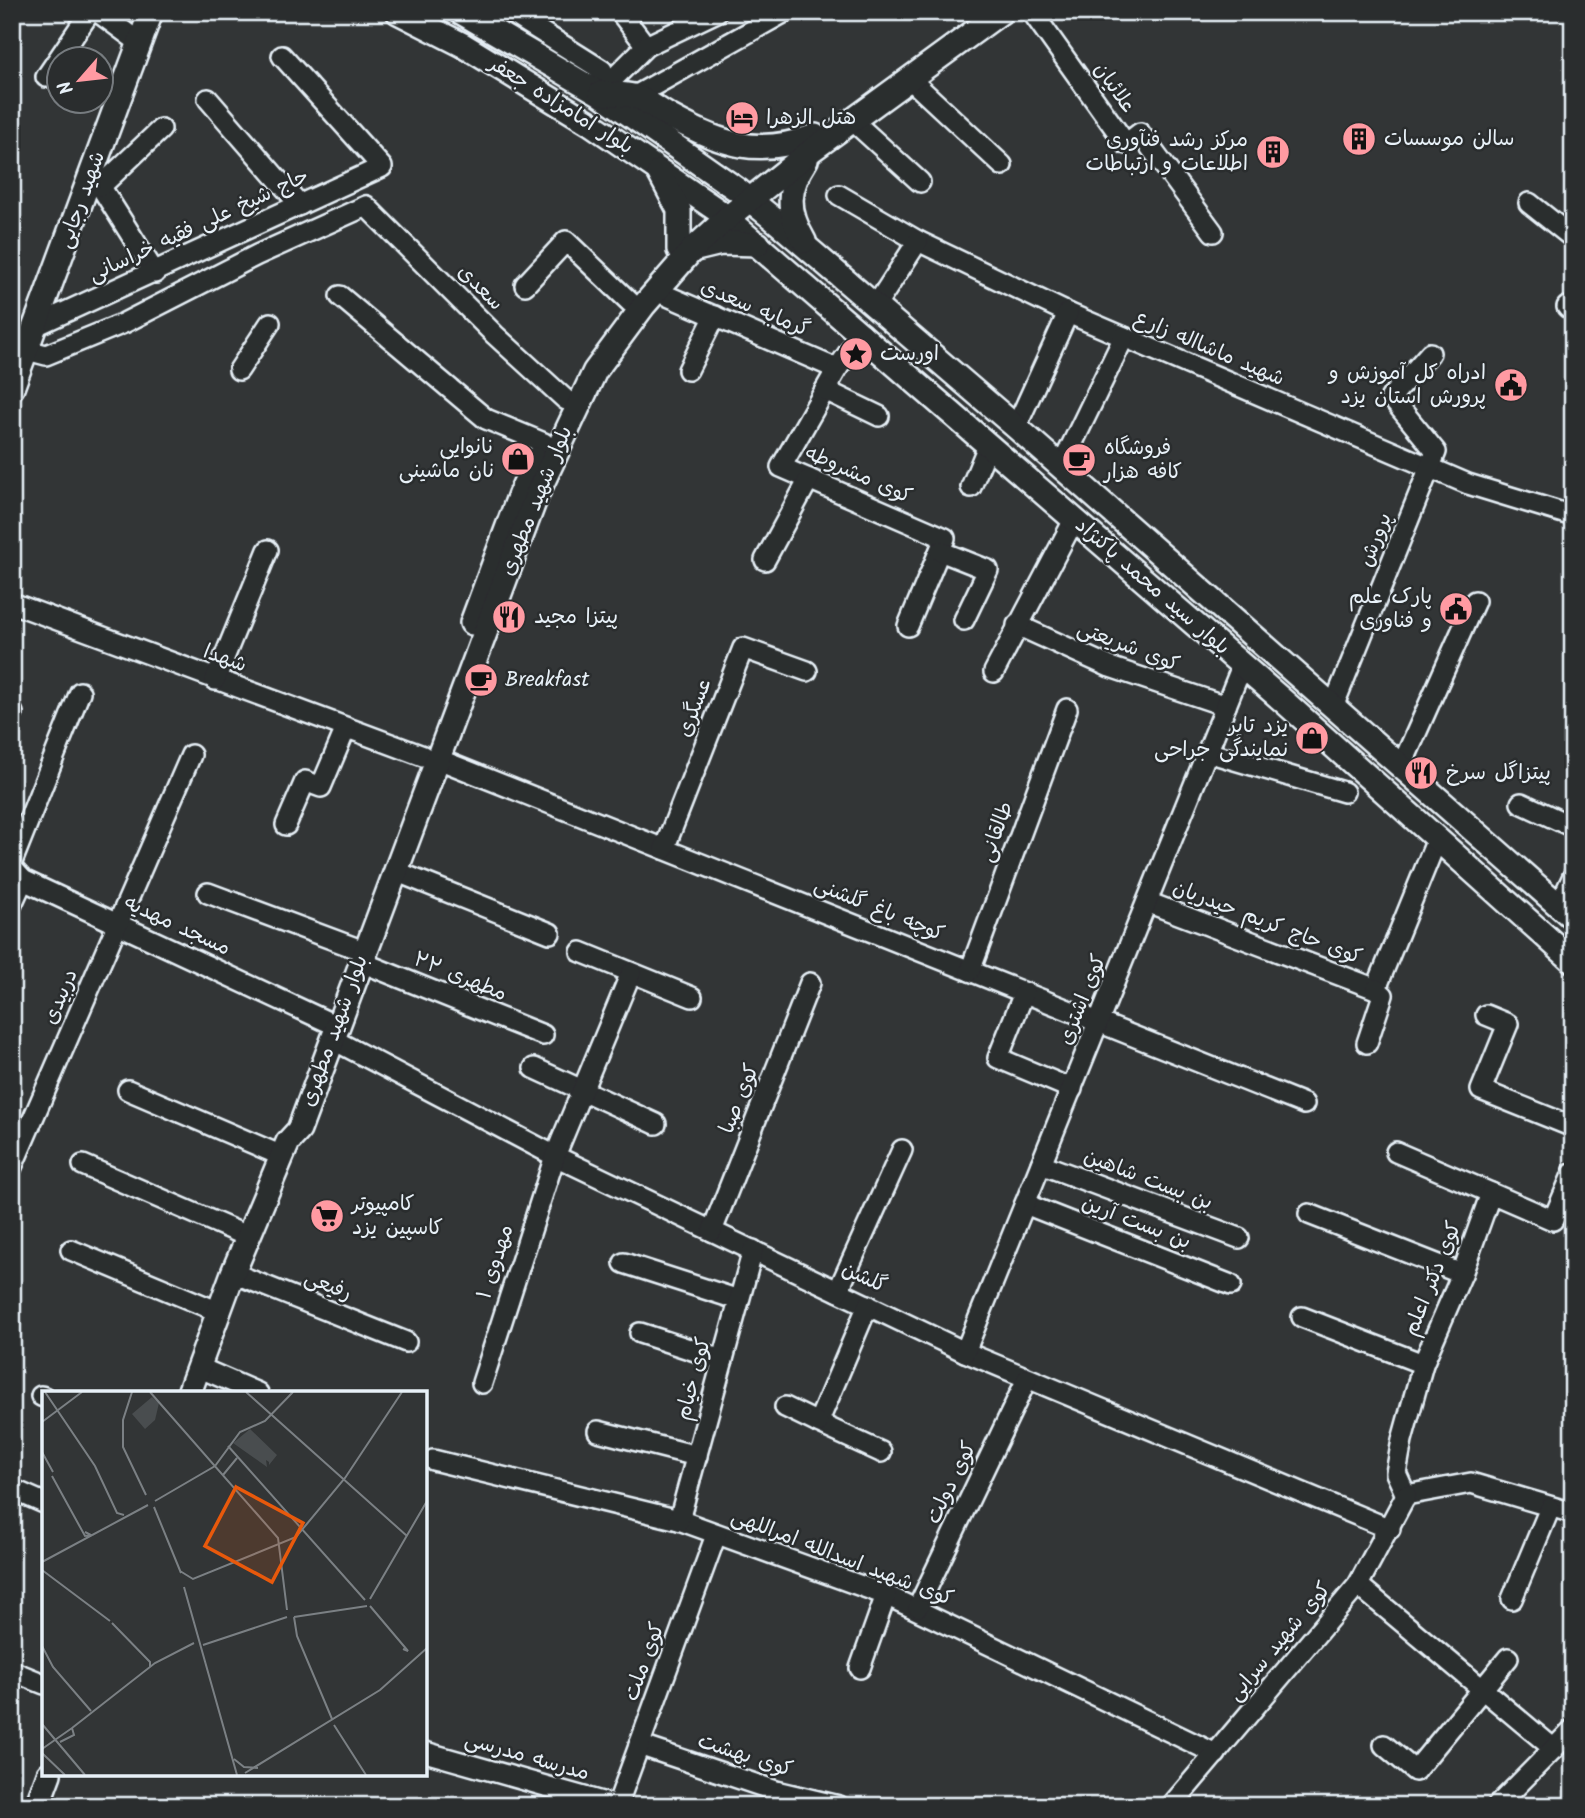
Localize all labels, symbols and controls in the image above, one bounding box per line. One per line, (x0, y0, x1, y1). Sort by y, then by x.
north arrow (46, 46, 116, 116)
street label: بلوار امامزاده جعفر (481, 47, 640, 164)
street label: علائیان (1084, 56, 1144, 120)
text: N (51, 75, 83, 99)
hotel icon: هتل الزهرا (723, 99, 761, 137)
place label: هتل الزهرا (766, 102, 856, 135)
building icon: سالن موسسات (1340, 120, 1378, 158)
place label: سالن موسسات (1384, 123, 1515, 156)
place label: مرکز رشد فنآوری اطلاعات و ارتباطات (1086, 124, 1248, 181)
building icon: مرکز رشد فنآوری اطلاعات و ارتباطات (1254, 133, 1292, 171)
street label: شهید رجایی (49, 147, 115, 253)
street label: حاج شیخ علی فقیه خراسانی (83, 160, 315, 292)
street label: سعدی (449, 257, 511, 319)
street label: گرمابه سعدی (695, 271, 815, 347)
street label: شهید ماشااله زارع (1128, 302, 1290, 396)
place icon: اورست (837, 335, 875, 373)
place label: اورست (880, 338, 939, 371)
place label: ادراه کل آموزش و پرورش استان یزد (1327, 357, 1486, 414)
public building icon: ادراه کل آموزش و پرورش استان یزد (1492, 366, 1530, 404)
street label: بلوار شهید مطهری (492, 421, 582, 581)
place label: نانوایی نان ماشینی (399, 431, 494, 488)
place label: فروشگاه کافه هزار (1102, 432, 1182, 489)
street label: کوی مشروطه (799, 437, 917, 513)
shop icon: نانوایی نان ماشینی (499, 440, 537, 478)
cafe icon: فروشگاه کافه هزار (1060, 441, 1098, 479)
street label: پرورش (1350, 508, 1402, 572)
street label: بلوار سید محمد پاکنژاد (1067, 510, 1237, 664)
place label: پارک علم و فناوری (1349, 581, 1432, 638)
public building icon: پارک علم و فناوری (1437, 590, 1475, 628)
restaurant icon: پیتزا مجید (490, 598, 528, 636)
place label: پیتزا مجید (534, 601, 618, 634)
street label: کوی شریعتی (1072, 612, 1184, 682)
street label: شهدا (199, 636, 251, 682)
cafe icon: Breakfast (462, 661, 500, 699)
place label: Breakfast (505, 664, 590, 697)
street label: عسگری (669, 674, 721, 742)
place label: یزد تایر نمایندگی جراحی (1154, 710, 1288, 767)
shop icon: یزد تایر نمایندگی جراحی (1293, 719, 1331, 757)
restaurant icon: پیتزاگل سرخ (1402, 754, 1440, 792)
place label: پیتزاگل سرخ (1446, 757, 1551, 790)
street label: طالقانی (971, 797, 1023, 867)
street label: کوچه باغ گلشنی (809, 869, 949, 951)
street label: کوی حاج کریم حیدریان (1167, 872, 1367, 974)
street label: مسجد مهدیه (118, 887, 236, 965)
street label: مطهری ۲۲ (408, 943, 512, 1011)
street label: کوی اشتری (1050, 950, 1116, 1050)
street label: بلوار شهید مطهری (292, 951, 378, 1111)
street label: دربیدی (35, 964, 87, 1030)
street label: کوی صبا (711, 1059, 769, 1139)
street label: بن بست شاهین (1079, 1140, 1217, 1220)
street label: بن بست آرین (1077, 1187, 1195, 1259)
place label: کامپیوتر کاسپین یزد (350, 1188, 443, 1245)
supermarket icon: کامپیوتر کاسپین یزد (308, 1197, 346, 1235)
street label: کوی دکتر اعلم (1395, 1217, 1471, 1341)
street label: مهدوی ۱ (468, 1220, 524, 1304)
street label: گلشن (836, 1253, 892, 1303)
street label: رفیعی (299, 1262, 357, 1310)
street label: کوی خیام (667, 1334, 721, 1424)
inset map (42, 1391, 427, 1776)
street label: کوی دولت (918, 1436, 986, 1530)
street label: کوی شهید اسدالله امراللهی (726, 1500, 958, 1616)
street label: کوی شهید سرایی (1220, 1575, 1340, 1709)
street label: کوی ملت (616, 1618, 674, 1706)
street label: مدرسه مدرسی (461, 1723, 593, 1791)
street label: کوی بهشت (693, 1725, 797, 1787)

